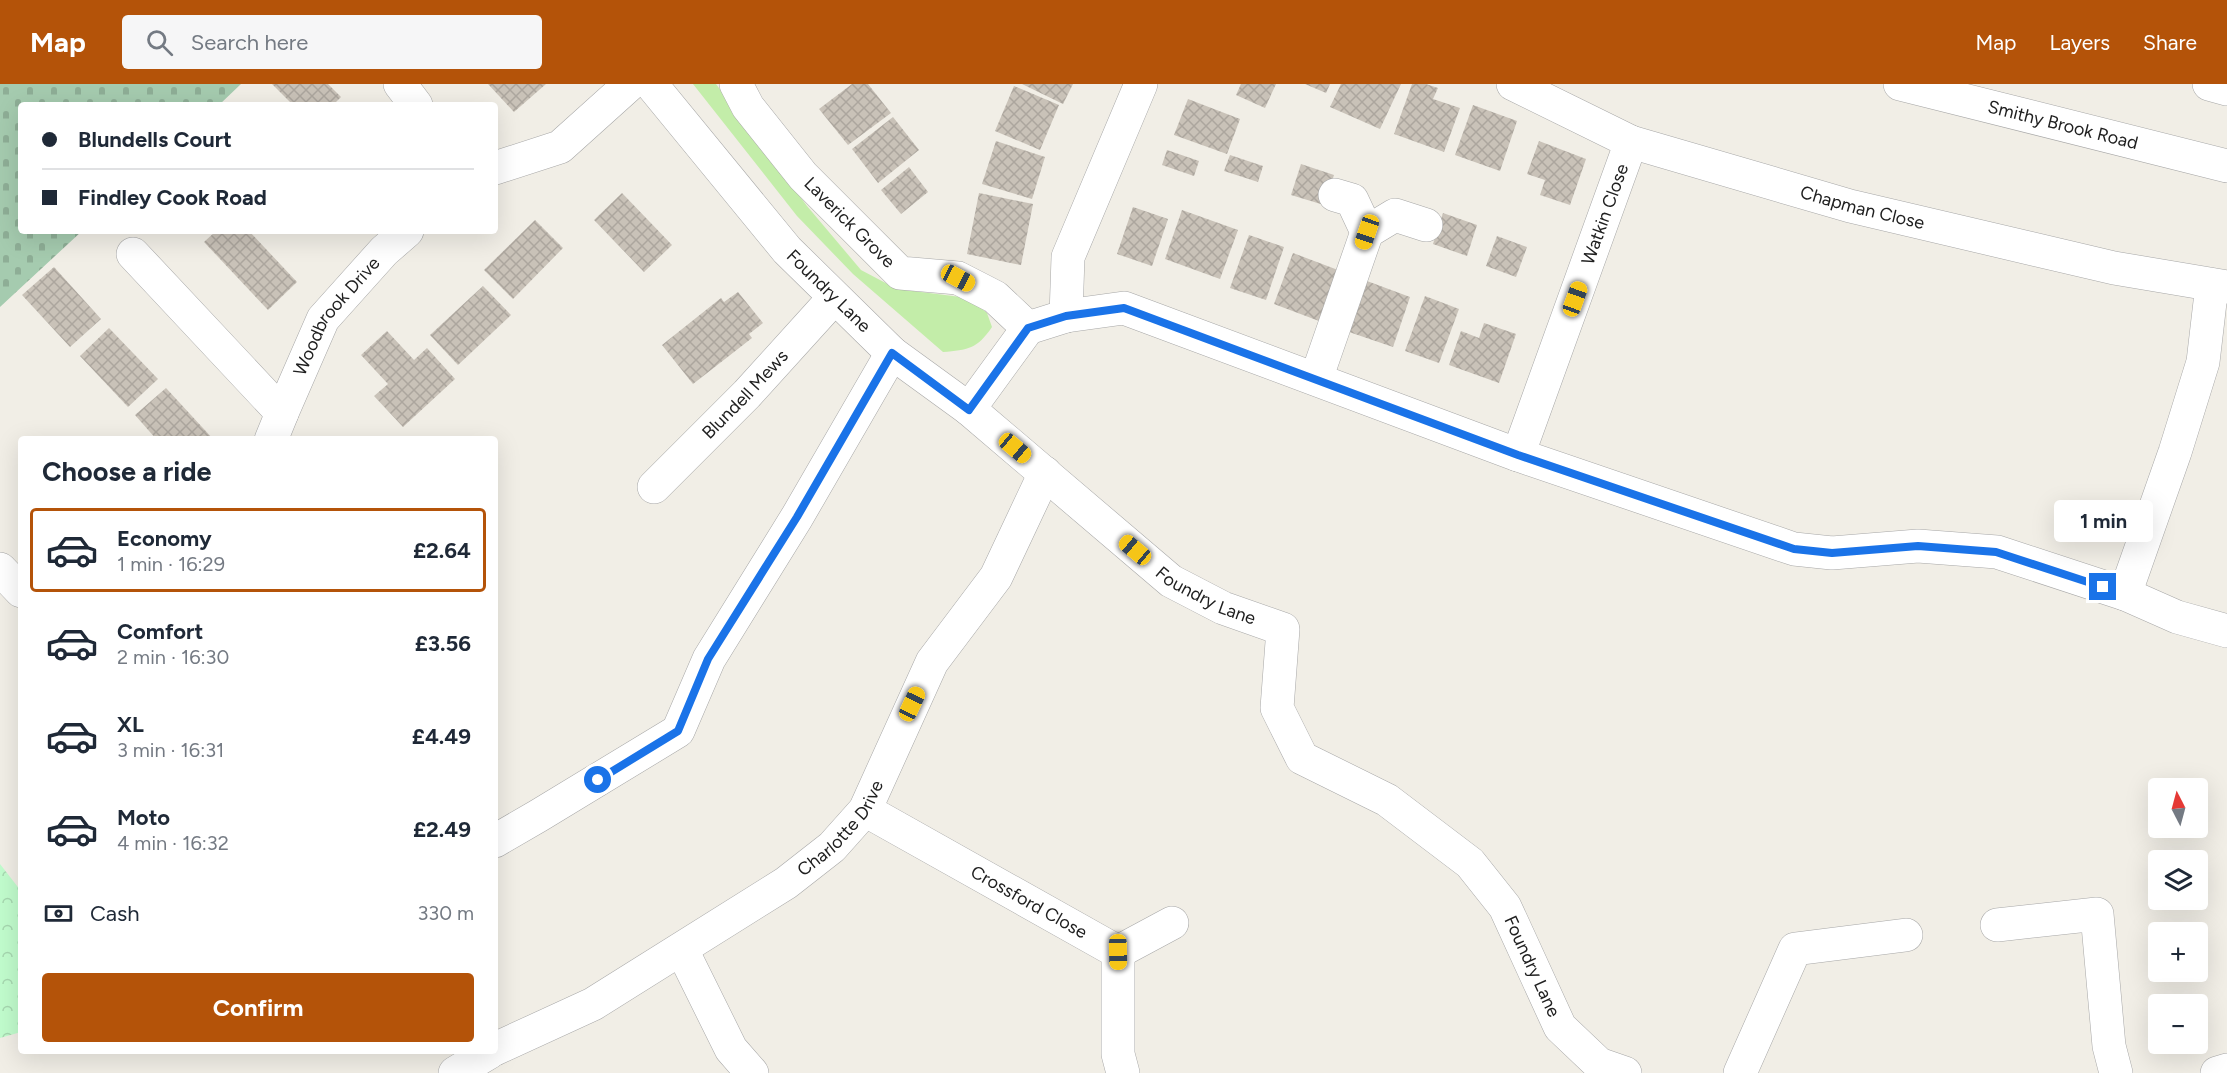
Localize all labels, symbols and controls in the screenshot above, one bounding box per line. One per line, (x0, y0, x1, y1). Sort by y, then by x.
search box (122, 15, 542, 69)
text: Map (30, 25, 86, 59)
icon: search (143, 26, 176, 59)
text: Search here (191, 29, 308, 56)
text: Map (1976, 30, 2016, 55)
text: Layers (2049, 30, 2110, 55)
text: Share (2143, 30, 2197, 55)
street label: Smithy Brook Road (1986, 95, 2140, 154)
text: Blundells Court (78, 126, 232, 153)
street label: Watkin Close (1577, 161, 1633, 268)
street label: Laverick Grove (799, 172, 900, 273)
street label: Chapman Close (1798, 181, 1927, 234)
text: Findley Cook Road (78, 184, 267, 211)
car (1353, 212, 1381, 252)
street label: Foundry Lane (782, 245, 876, 337)
street label: Woodbrook Drive (289, 252, 385, 379)
car (938, 262, 978, 294)
car (1560, 279, 1590, 319)
street label: Blundell Mews (697, 345, 793, 444)
car (995, 430, 1035, 466)
text: Choose a ride (42, 455, 211, 488)
callout: 1 min (2054, 500, 2152, 542)
text: 1 min (2080, 509, 2127, 533)
icon: car (45, 523, 99, 577)
text: Economy (117, 525, 212, 552)
car (1115, 532, 1155, 568)
text: £2.64 (413, 537, 471, 564)
text: 1 min · 16:29 (117, 552, 225, 576)
street label: Foundry Lane (1151, 562, 1259, 630)
route end (2089, 573, 2116, 600)
icon: car (45, 616, 99, 670)
text: Comfort (117, 618, 203, 645)
text: £3.56 (415, 630, 471, 657)
text: 2 min · 16:30 (117, 645, 229, 669)
car (896, 684, 928, 724)
icon: car (45, 709, 99, 763)
text: XL (117, 711, 144, 738)
text: £4.49 (412, 723, 471, 750)
text: 3 min · 16:31 (117, 738, 224, 762)
route start (584, 766, 611, 793)
street label: Charlotte Drive (793, 777, 888, 881)
north arrow (2148, 778, 2208, 838)
map controls (2148, 778, 2208, 1054)
icon: car (45, 802, 99, 856)
text: Moto (117, 804, 170, 831)
text: £2.49 (413, 816, 471, 843)
text: 4 min · 16:32 (117, 831, 229, 855)
button: layers (2148, 850, 2208, 910)
street label: Crossford Close (967, 861, 1091, 944)
icon: cash (42, 897, 75, 930)
text: Cash (90, 900, 140, 927)
text: 330 m (417, 901, 474, 925)
street label: Foundry Lane (1499, 912, 1565, 1021)
button: + (2148, 922, 2208, 982)
car (1109, 934, 1127, 970)
button: Confirm (42, 973, 474, 1042)
button: − (2148, 994, 2208, 1054)

